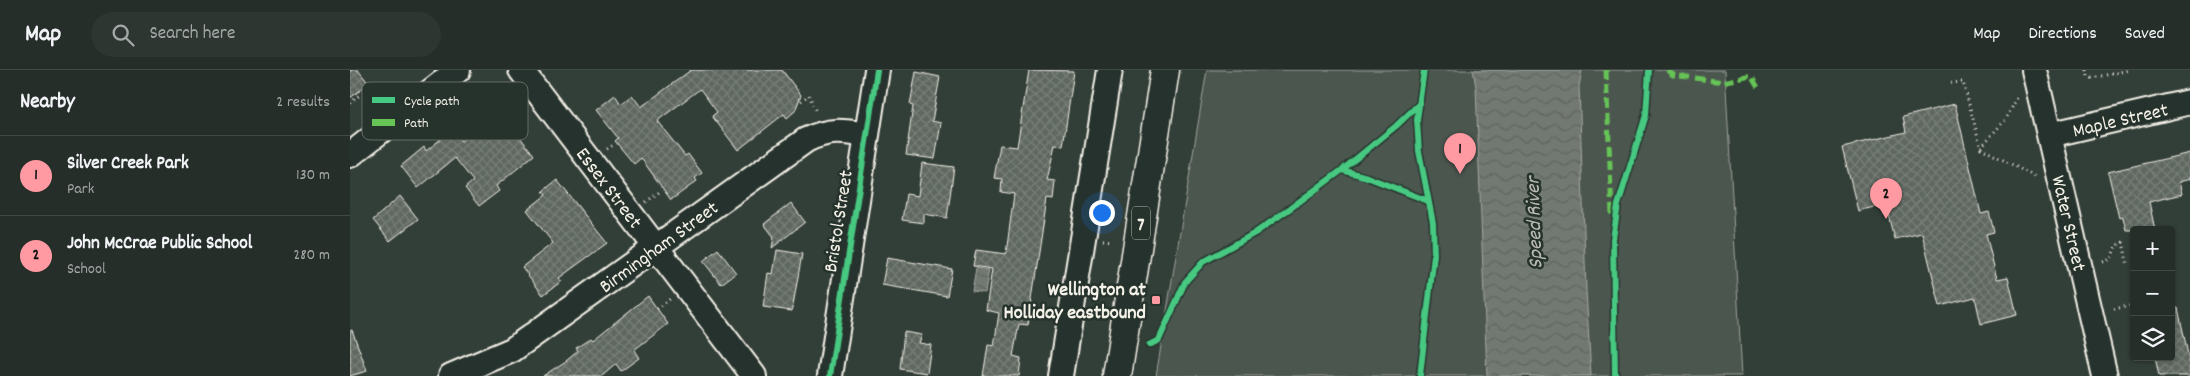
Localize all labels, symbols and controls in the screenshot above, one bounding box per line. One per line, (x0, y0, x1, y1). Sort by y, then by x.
search box (91, 12, 441, 57)
text: Map (25, 18, 61, 52)
icon: search (109, 21, 137, 49)
text: Search here (149, 21, 235, 48)
text: Map (1973, 22, 2000, 47)
text: Directions (2028, 22, 2097, 47)
text: Saved (2125, 22, 2165, 47)
legend (362, 82, 528, 140)
text: Nearby (20, 88, 75, 118)
text: 2 results (276, 91, 330, 114)
text: Cycle path (404, 92, 460, 112)
street label: Maple Street (2070, 97, 2171, 146)
text: Path (404, 114, 429, 134)
pin: 1 (1444, 133, 1476, 174)
street label: Essex Street (568, 142, 647, 235)
text: Silver Creek Park (67, 151, 189, 178)
text: 1 (34, 164, 38, 187)
text: 130 m (296, 164, 330, 187)
street label: Bristol Street (818, 168, 862, 275)
street label: Water Street (2042, 173, 2092, 274)
water label: Speed River (1519, 174, 1553, 269)
text: Park (67, 178, 94, 201)
pin: 2 (1870, 178, 1902, 219)
street label: Birmingham Street (594, 196, 725, 301)
your location (1089, 200, 1115, 226)
road number: 7 (1132, 206, 1150, 240)
map controls (2130, 226, 2175, 361)
button: + (2130, 226, 2175, 271)
text: John McCrae Public School (67, 231, 252, 258)
text: 2 (33, 244, 40, 267)
text: 280 m (293, 244, 330, 267)
text: School (67, 258, 106, 281)
button: − (2130, 271, 2175, 316)
place label: Wellington at Holliday eastbound (1003, 277, 1147, 328)
marker: Wellington at Holliday eastbound (1150, 294, 1162, 306)
button: layers (2130, 316, 2175, 361)

